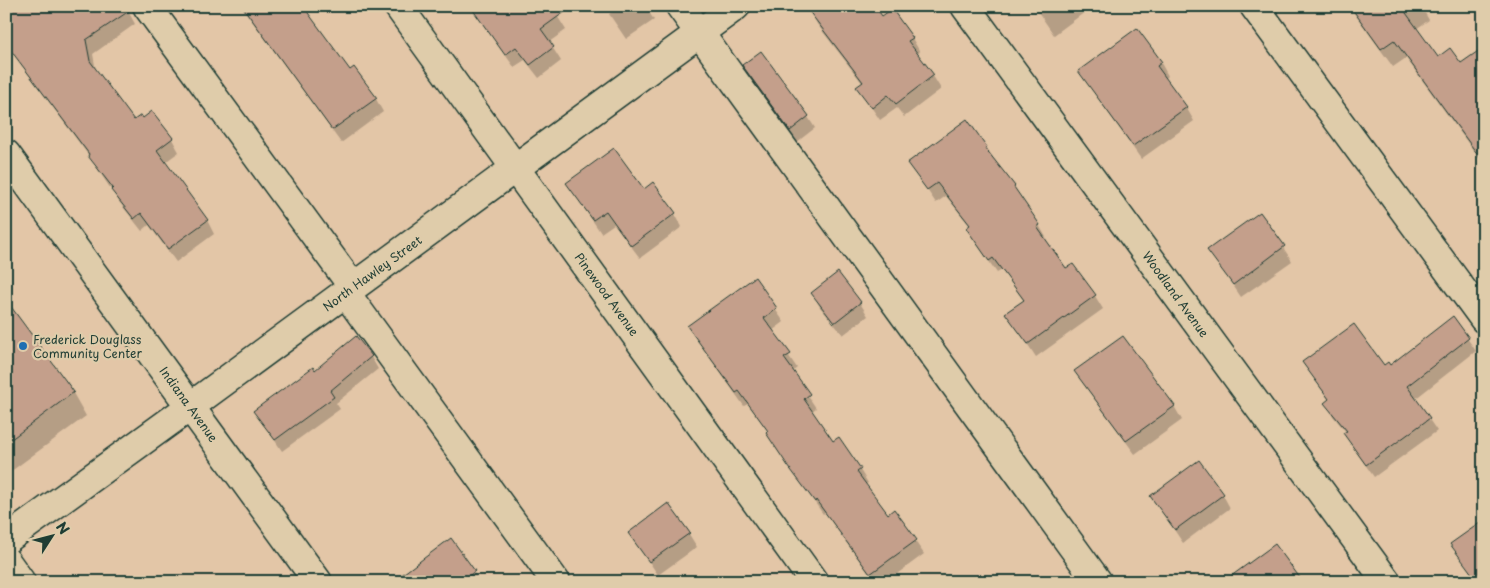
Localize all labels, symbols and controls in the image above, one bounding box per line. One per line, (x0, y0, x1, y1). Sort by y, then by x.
street label: North Hawley Street (319, 231, 425, 315)
street label: Woodland Avenue (1139, 247, 1214, 341)
street label: Pinewood Avenue (571, 249, 644, 340)
place label: Frederick Douglass Community Center (33, 330, 142, 362)
marker: Frederick Douglass Community Center (17, 340, 29, 352)
street label: Indiana Avenue (156, 363, 223, 446)
north arrow (28, 510, 78, 560)
text: N (51, 517, 75, 539)

